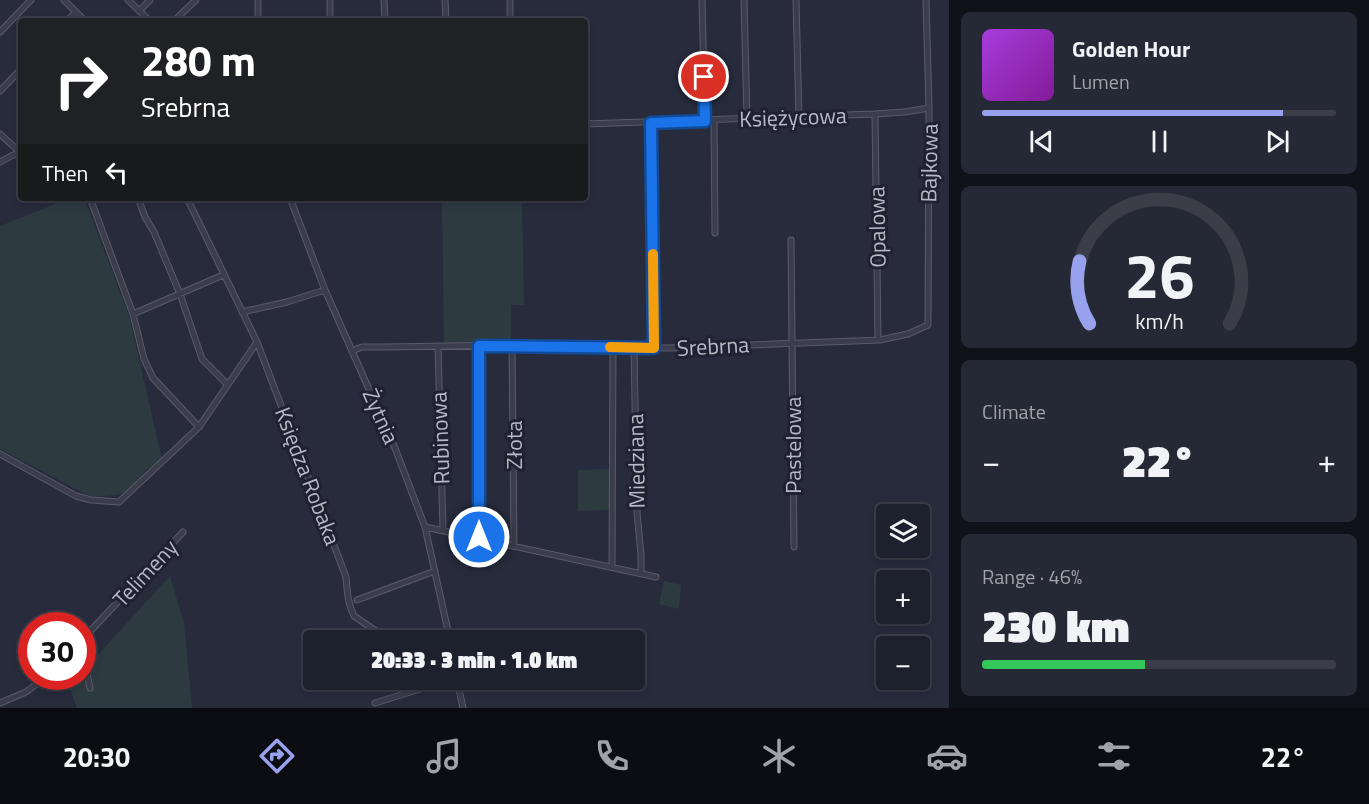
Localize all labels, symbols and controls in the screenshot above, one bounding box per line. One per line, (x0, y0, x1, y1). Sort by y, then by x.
text: 280 m (141, 28, 256, 92)
text: Golden Hour (1072, 32, 1190, 66)
icon: right (42, 42, 120, 120)
pin (678, 51, 729, 102)
icon: arrive (687, 60, 720, 93)
text: Lumen (1072, 66, 1130, 97)
text: Srebrna (141, 86, 230, 127)
street label: Księżycowa (739, 98, 847, 136)
street label: Bajkowa (911, 123, 947, 203)
icon: previous (1025, 125, 1058, 158)
icon: pause (1143, 125, 1176, 158)
icon: next (1261, 125, 1294, 158)
text: Then (42, 156, 88, 190)
icon: left (100, 156, 133, 189)
street label: Opalowa (859, 186, 895, 268)
text: 26 (1124, 227, 1194, 322)
text: km/h (1135, 305, 1183, 337)
street label: Srebrna (676, 327, 750, 365)
street label: Żytnia (354, 383, 408, 449)
street label: Rubinowa (421, 391, 459, 485)
street label: Pastelowa (776, 396, 810, 494)
text: Climate (982, 396, 1046, 427)
street label: Księdza Robaka (266, 402, 350, 550)
street label: Miedziana (618, 413, 654, 509)
street label: Złota (497, 421, 531, 469)
text: 22° (1122, 426, 1196, 494)
text: − (982, 436, 1000, 486)
text: + (1318, 436, 1336, 486)
map controls (876, 504, 930, 690)
button: layers (876, 504, 930, 558)
position arrow (447, 505, 511, 569)
street label: Telimeny (104, 531, 186, 615)
text: Range · 46% (982, 561, 1082, 592)
button: + (876, 570, 930, 624)
text: 230 km (982, 591, 1130, 659)
speed limit sign: 30 (18, 612, 96, 690)
button: − (876, 636, 930, 690)
text: 20:33 · 3 min · 1.0 km (371, 643, 577, 677)
icon: directions (256, 735, 298, 777)
icon: music (423, 735, 465, 777)
icon: phone (591, 735, 633, 777)
icon: climate (758, 735, 800, 777)
icon: car (926, 735, 968, 777)
icon: filters (1093, 735, 1135, 777)
text: 20:30 (63, 736, 130, 777)
text: 22° (1261, 736, 1306, 777)

